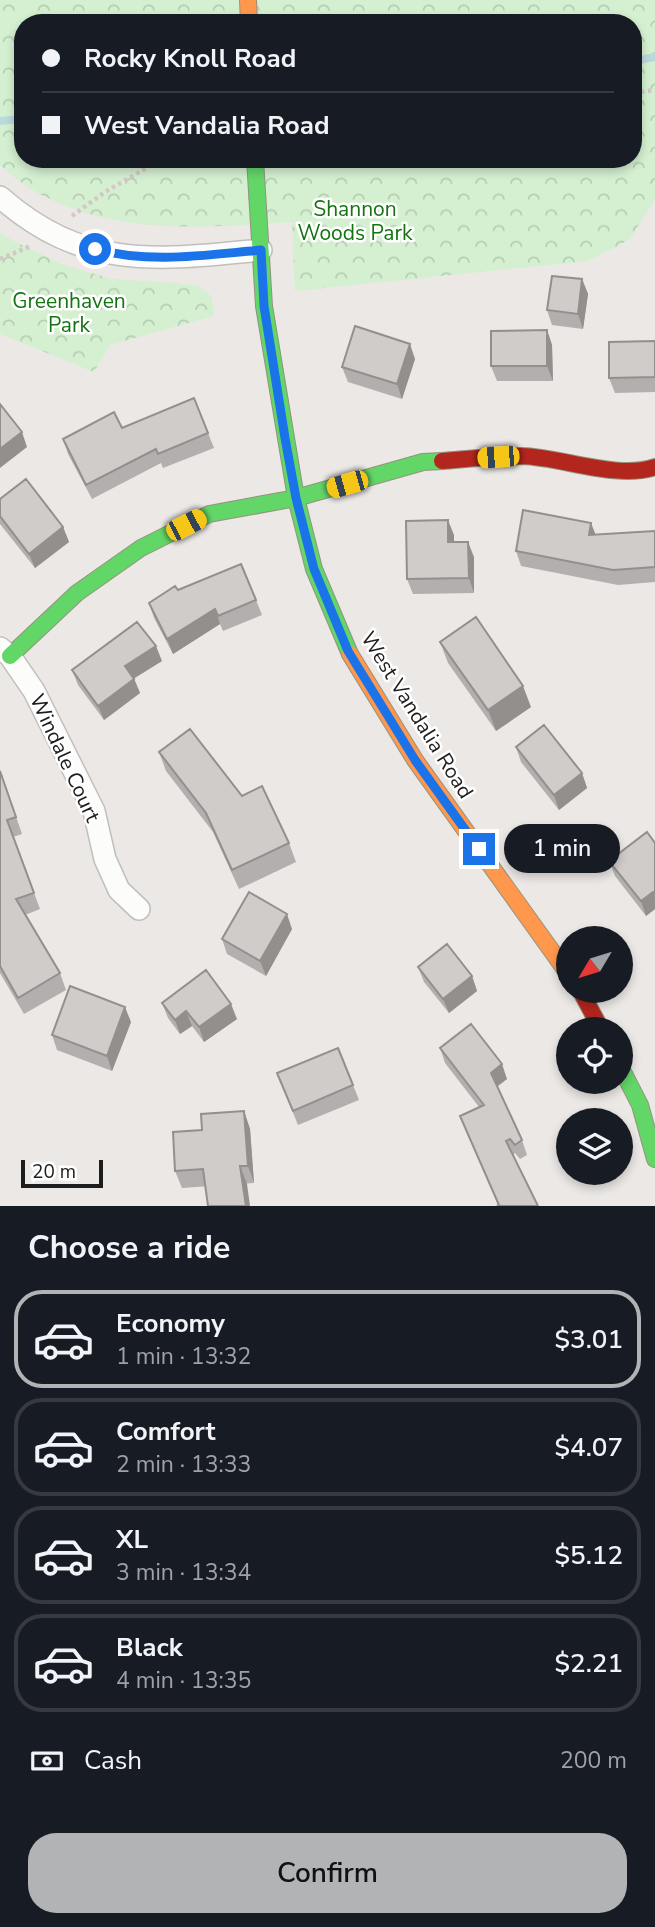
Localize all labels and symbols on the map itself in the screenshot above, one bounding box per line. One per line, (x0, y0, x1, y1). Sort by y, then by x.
park label: Shannon Woods Park (298, 195, 413, 247)
route start (79, 233, 111, 265)
park label: Greenhaven Park (12, 287, 126, 339)
car (477, 445, 520, 469)
car (324, 468, 371, 500)
car (163, 506, 210, 544)
street label: West Vandalia Road (354, 626, 480, 804)
street label: Windale Court (23, 689, 107, 827)
callout: 1 min (504, 824, 619, 874)
route end (463, 833, 495, 865)
north arrow (556, 926, 634, 1003)
scale bar (21, 1157, 103, 1189)

